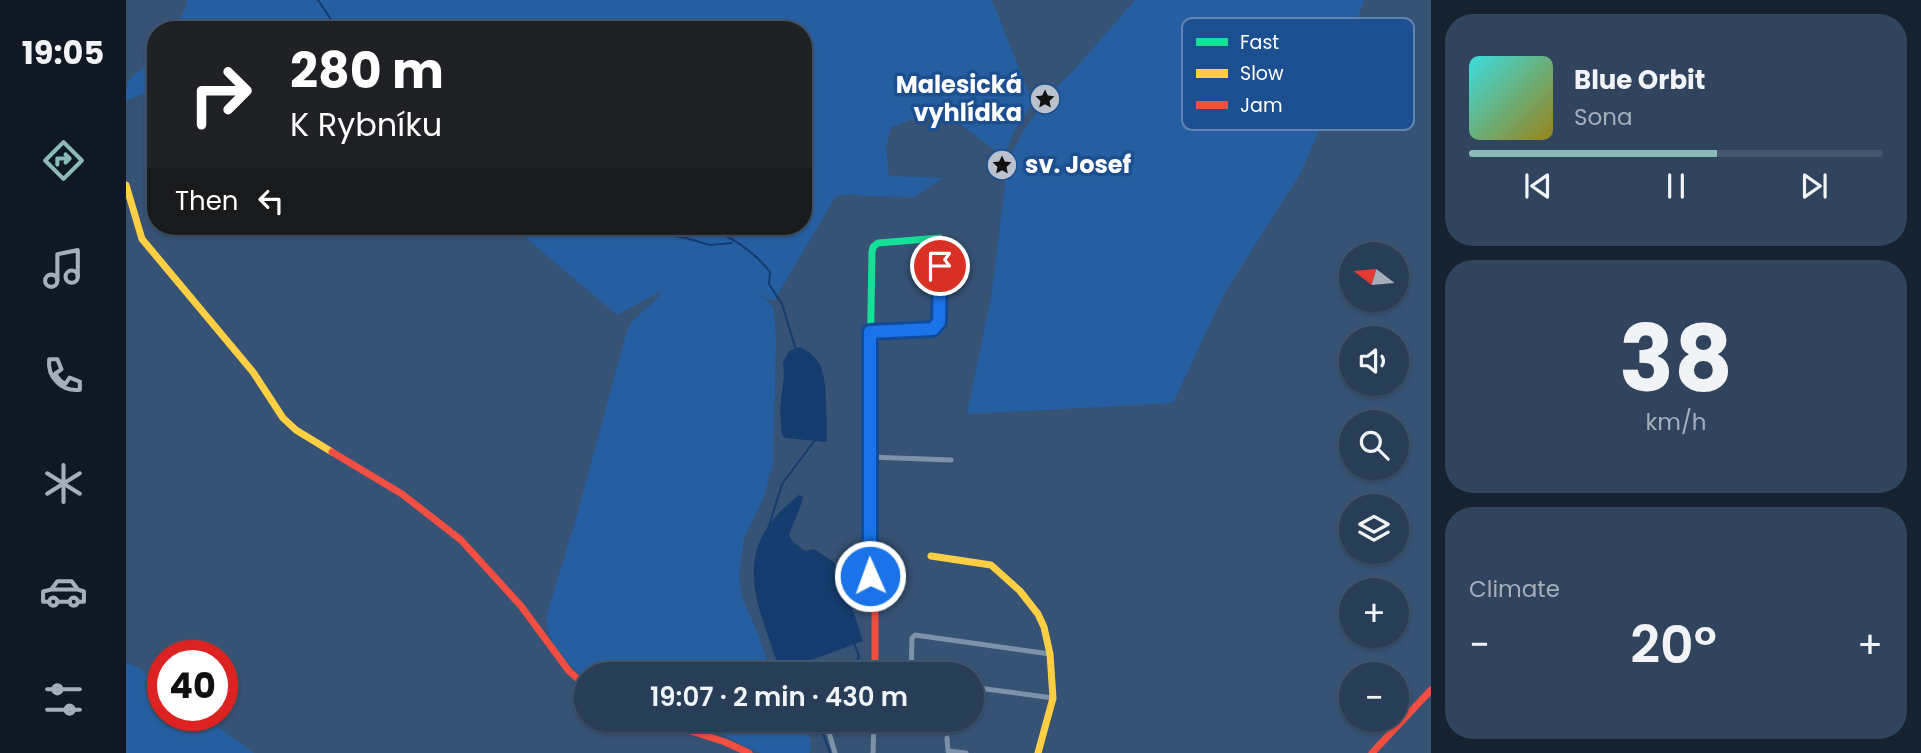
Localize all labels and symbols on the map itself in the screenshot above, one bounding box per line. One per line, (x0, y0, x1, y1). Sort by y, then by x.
legend (1182, 18, 1414, 130)
text: Fast (1240, 29, 1279, 56)
text: Slow (1240, 60, 1284, 87)
place label: Malesická vyhlídka (896, 68, 1022, 129)
place icon: Malesická vyhlídka (1028, 82, 1062, 116)
text: Jam (1240, 92, 1282, 119)
place icon: sv. Josef (985, 148, 1019, 182)
place label: sv. Josef (1025, 148, 1132, 181)
pin (910, 236, 970, 296)
north arrow (1339, 242, 1409, 312)
position arrow (833, 539, 907, 613)
speed limit sign: 40 (147, 640, 238, 731)

